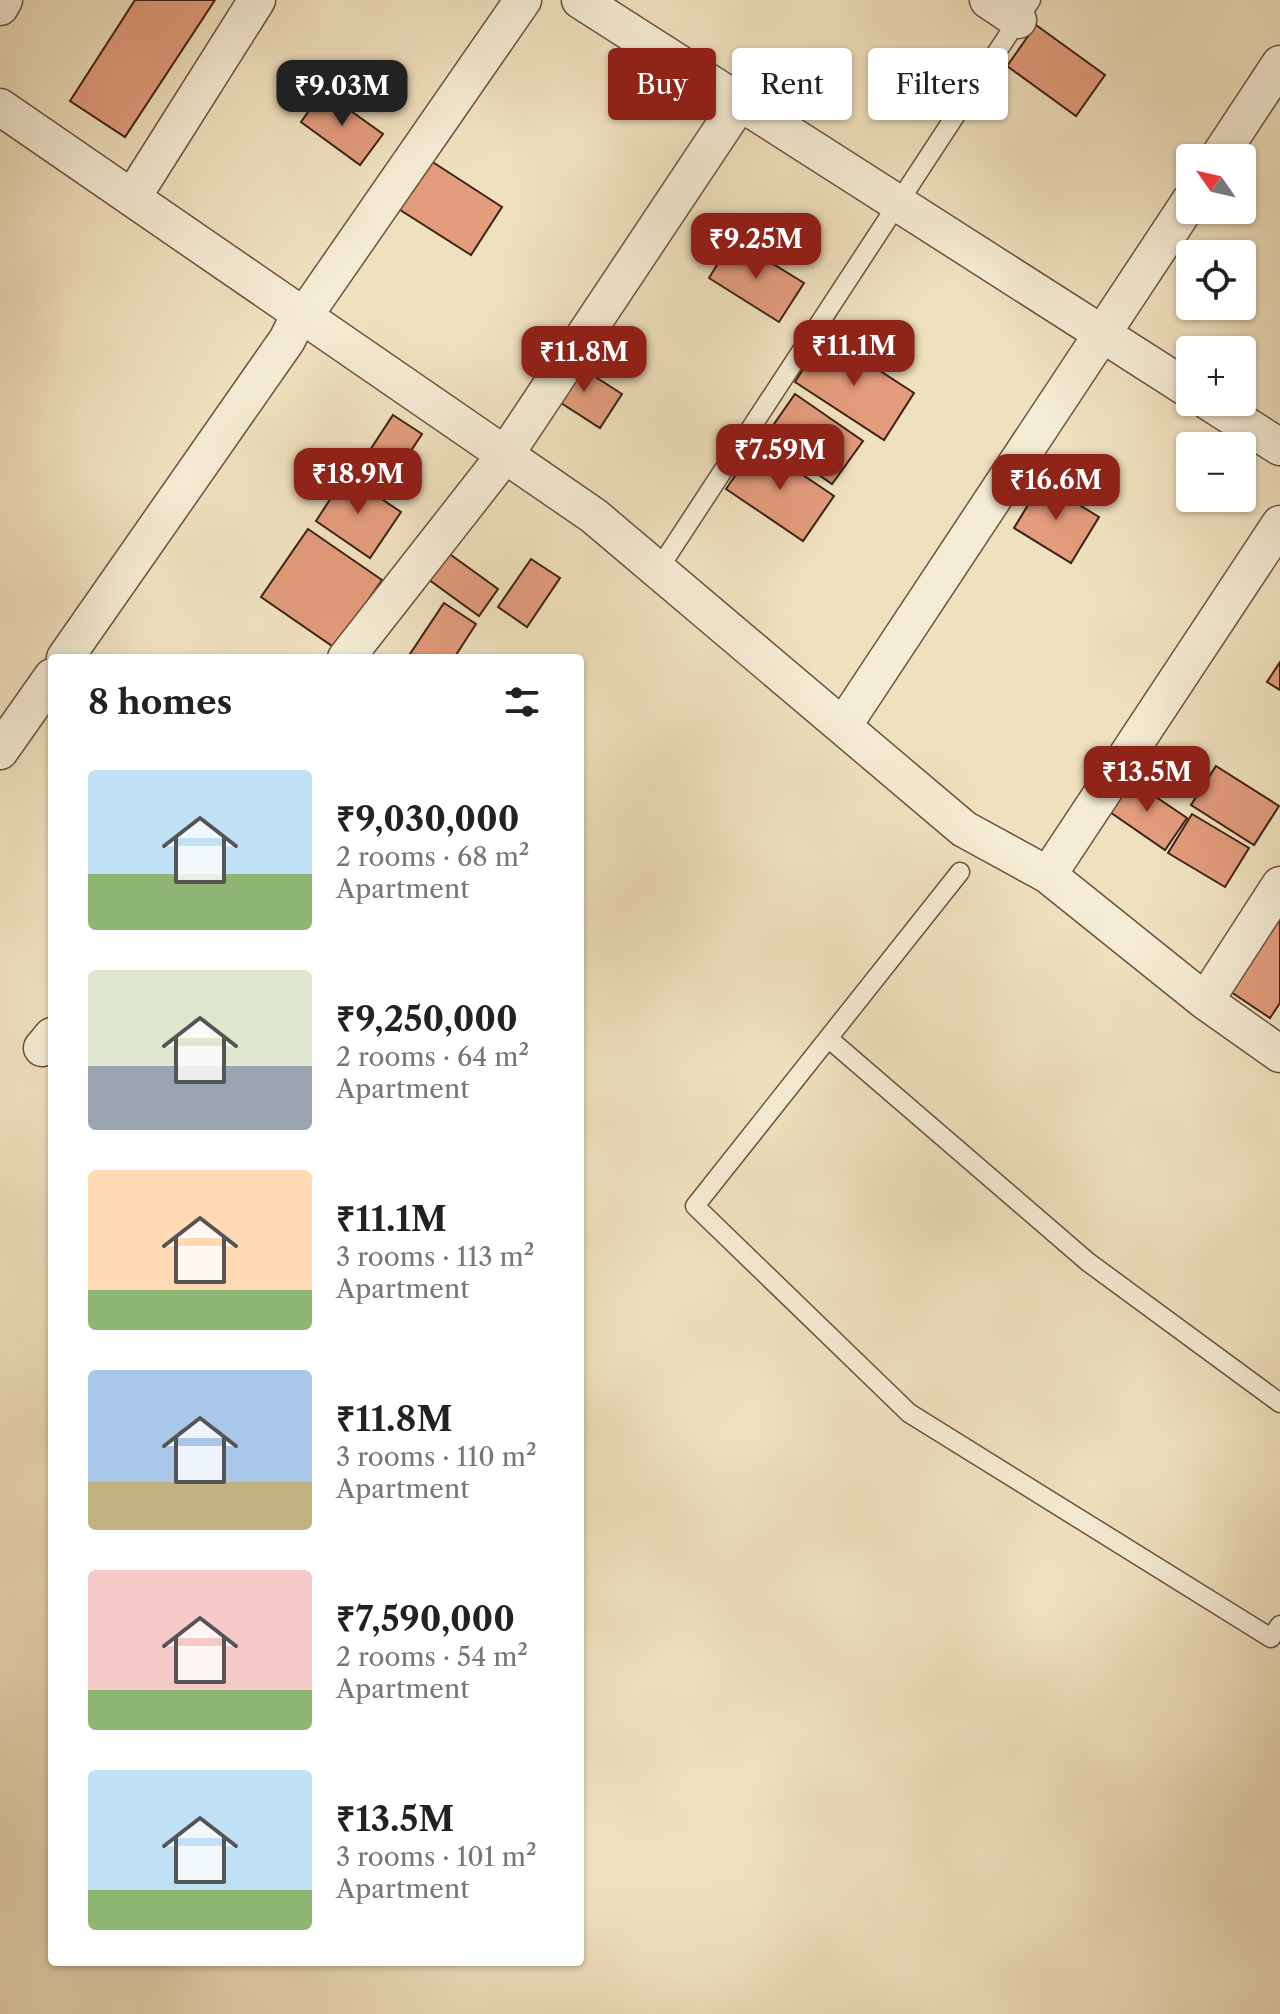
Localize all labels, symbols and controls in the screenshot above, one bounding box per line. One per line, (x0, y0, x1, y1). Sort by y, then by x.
chip: Buy (608, 48, 716, 120)
chip: Rent (732, 48, 852, 120)
chip: Filters (868, 48, 1008, 120)
pin: ₹9.03M (277, 60, 407, 128)
text: ₹9.03M (294, 70, 390, 102)
north arrow (1176, 144, 1256, 224)
map controls (1176, 144, 1256, 512)
pin: ₹9.25M (691, 213, 821, 281)
text: ₹9.25M (709, 223, 803, 255)
button: locate (1176, 240, 1256, 320)
pin: ₹11.1M (789, 320, 919, 388)
pin: ₹11.8M (519, 326, 649, 394)
text: ₹11.1M (812, 330, 896, 362)
text: ₹11.8M (539, 336, 629, 368)
button: + (1176, 336, 1256, 416)
pin: ₹7.59M (715, 424, 845, 492)
button: − (1176, 432, 1256, 512)
text: ₹7.59M (734, 434, 826, 466)
pin: ₹18.9M (293, 448, 423, 516)
pin: ₹16.6M (991, 454, 1121, 522)
text: ₹18.9M (312, 458, 404, 490)
text: ₹16.6M (1010, 464, 1102, 496)
icon: filters (500, 680, 544, 724)
text: 8 homes (88, 681, 232, 723)
pin: ₹13.5M (1082, 746, 1212, 814)
text: ₹13.5M (1102, 756, 1192, 788)
text: ₹9,030,000 (336, 798, 519, 840)
icon: home (152, 802, 248, 898)
text: 2 rooms · 68 m² (336, 841, 529, 873)
text: Apartment (336, 873, 469, 905)
text: ₹9,250,000 (336, 998, 518, 1040)
icon: home (152, 1002, 248, 1098)
text: 2 rooms · 64 m² (336, 1041, 529, 1073)
text: Apartment (336, 1073, 469, 1105)
text: ₹11.1M (336, 1198, 447, 1240)
icon: home (152, 1202, 248, 1298)
text: 3 rooms · 113 m² (336, 1241, 534, 1273)
text: Apartment (336, 1273, 469, 1305)
text: ₹11.8M (336, 1398, 452, 1440)
icon: home (152, 1402, 248, 1498)
text: 3 rooms · 110 m² (336, 1441, 537, 1473)
text: Apartment (336, 1473, 469, 1505)
text: ₹7,590,000 (336, 1598, 515, 1640)
icon: home (152, 1602, 248, 1698)
text: 2 rooms · 54 m² (336, 1641, 528, 1673)
text: Apartment (336, 1673, 469, 1705)
text: ₹13.5M (336, 1798, 454, 1840)
icon: home (152, 1802, 248, 1898)
text: 3 rooms · 101 m² (336, 1841, 537, 1873)
text: Apartment (336, 1873, 469, 1905)

